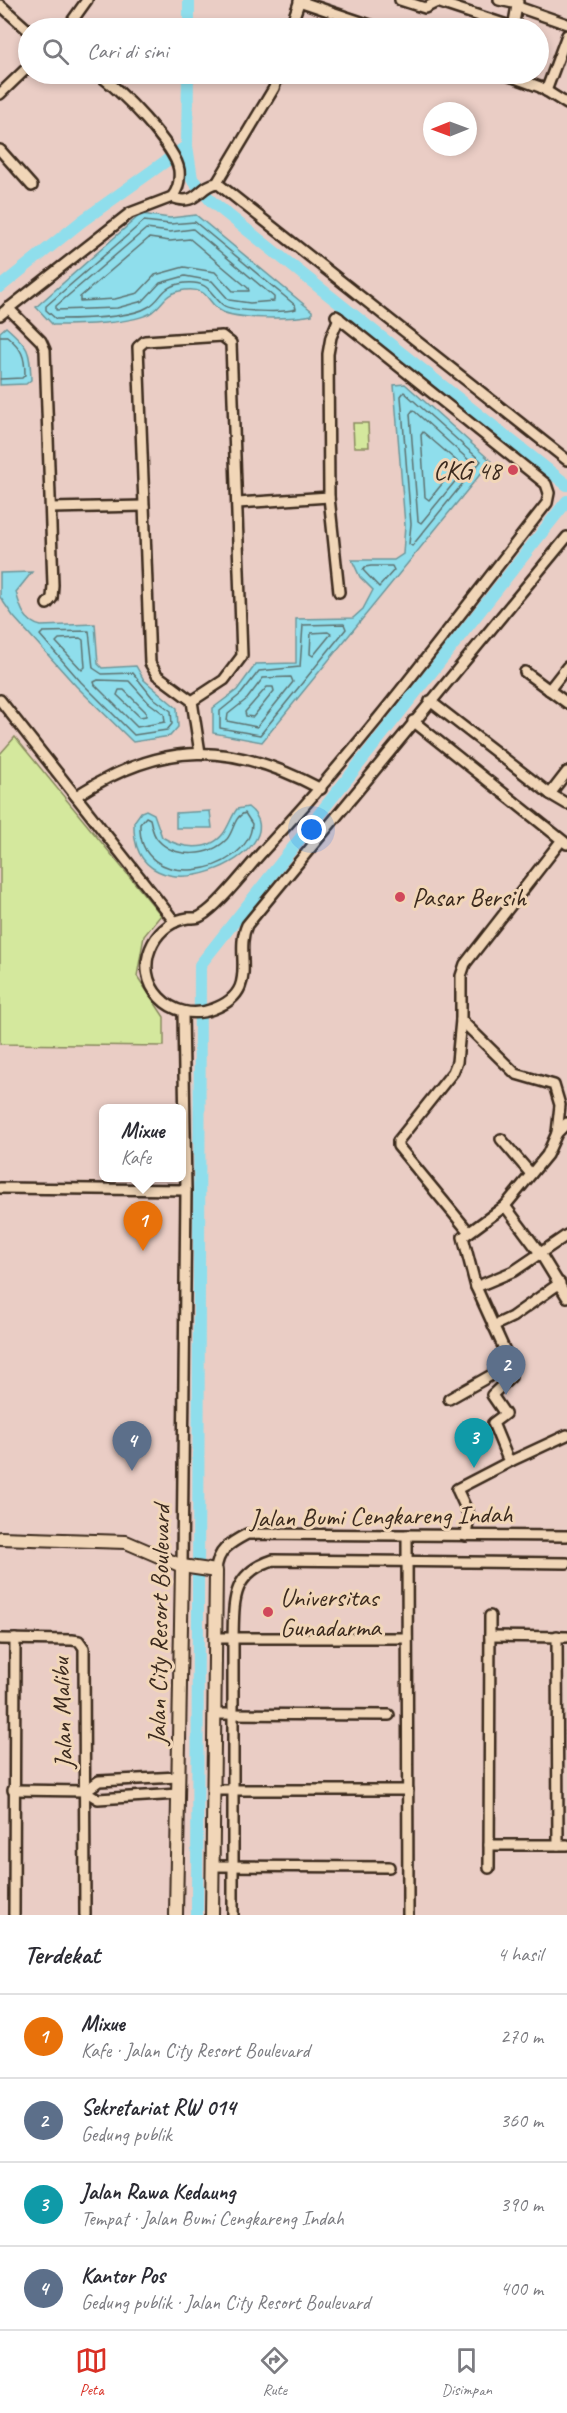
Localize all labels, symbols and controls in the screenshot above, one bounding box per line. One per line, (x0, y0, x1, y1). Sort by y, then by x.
search box (18, 18, 549, 84)
icon: search (39, 35, 72, 68)
text: Cari di sini (87, 37, 168, 65)
north arrow (423, 102, 477, 156)
place label: CKG 48 (433, 454, 503, 487)
marker: CKG 48 (506, 463, 520, 477)
your location (297, 815, 326, 844)
place label: Pasar Bersih (412, 881, 527, 914)
marker: Pasar Bersih (393, 890, 407, 904)
popup (99, 1104, 186, 1182)
text: Mixue (121, 1117, 164, 1145)
text: Kafe (121, 1145, 151, 1170)
pin: 1 (124, 1202, 162, 1251)
pin: 2 (486, 1346, 526, 1395)
pin: 3 (454, 1418, 494, 1468)
pin: 4 (112, 1422, 152, 1471)
street label: Jalan Bumi Cengkareng Indah (247, 1497, 514, 1535)
street label: Jalan City Resort Boulevard (140, 1501, 178, 1748)
place label: Universitas Gunadarma (280, 1581, 382, 1644)
marker: Universitas Gunadarma (261, 1605, 275, 1619)
street label: Jalan Malibu (43, 1654, 81, 1771)
text: Terdekat (24, 1938, 100, 1971)
text: 4 hasil (497, 1942, 543, 1967)
text: Mixue (81, 2010, 125, 2038)
text: 1 (39, 2024, 48, 2049)
text: 270 m (500, 2024, 543, 2049)
text: Kafe · Jalan City Resort Boulevard (81, 2038, 310, 2063)
text: Sekretariat RW 014 (81, 2094, 236, 2122)
text: 2 (39, 2108, 48, 2133)
text: 360 m (500, 2108, 543, 2133)
text: Gedung publik (81, 2122, 172, 2147)
text: Jalan Rawa Kedaung (81, 2178, 235, 2206)
text: 3 (39, 2192, 48, 2217)
text: 390 m (500, 2192, 543, 2217)
text: Tempat · Jalan Bumi Cengkareng Indah (81, 2206, 344, 2231)
text: Kantor Pos (81, 2262, 165, 2290)
text: 4 (39, 2276, 48, 2301)
text: 400 m (500, 2276, 543, 2301)
text: Gedung publik · Jalan City Resort Boulevard (81, 2290, 370, 2315)
tab: Peta (75, 2344, 108, 2400)
tab: Rute (258, 2344, 291, 2400)
tab: Disimpan (441, 2344, 492, 2400)

